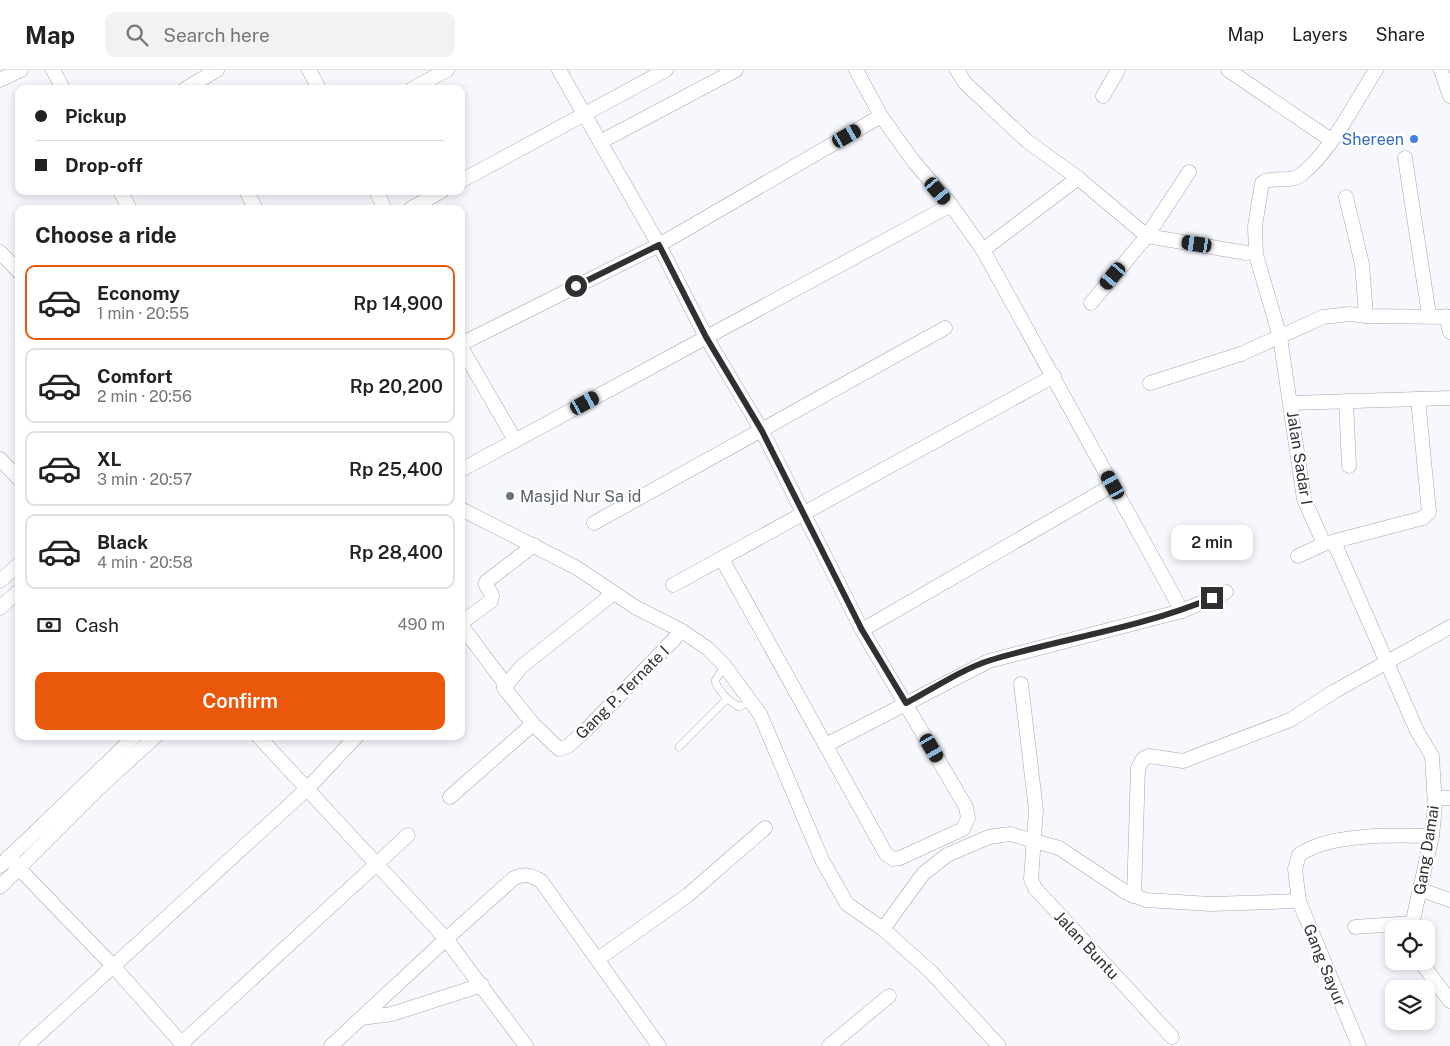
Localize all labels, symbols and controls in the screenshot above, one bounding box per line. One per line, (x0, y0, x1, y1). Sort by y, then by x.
search box (105, 12, 455, 57)
text: Map (25, 21, 75, 49)
icon: search (123, 21, 151, 49)
text: Search here (163, 24, 270, 46)
text: Map (1228, 24, 1264, 45)
text: Layers (1292, 24, 1348, 45)
text: Share (1376, 24, 1425, 45)
text: Pickup (65, 105, 127, 127)
car (830, 122, 863, 150)
place label: Shereen (1342, 130, 1404, 149)
marker: Shereen (1408, 133, 1420, 145)
text: Drop-off (65, 154, 142, 176)
car (922, 175, 953, 207)
text: Choose a ride (35, 222, 177, 248)
car (1181, 234, 1212, 254)
car (1097, 260, 1128, 292)
route start (565, 275, 587, 297)
icon: car (37, 280, 82, 325)
text: Economy (97, 282, 180, 304)
text: Rp 14,900 (353, 292, 443, 314)
text: 1 min · 20:55 (97, 304, 189, 323)
icon: car (37, 363, 82, 408)
text: Comfort (97, 365, 173, 387)
text: Rp 20,200 (350, 375, 443, 397)
text: 2 min · 20:56 (97, 387, 192, 406)
car (568, 389, 601, 417)
street label: Jalan Sadar I (1283, 410, 1316, 506)
icon: car (37, 446, 82, 491)
text: XL (97, 448, 122, 470)
text: Rp 25,400 (349, 458, 443, 480)
car (1099, 468, 1126, 502)
text: 3 min · 20:57 (97, 470, 192, 489)
place label: Masjid Nur Sa id (520, 487, 641, 506)
marker: Masjid Nur Sa id (504, 490, 516, 502)
callout: 2 min (1171, 526, 1253, 560)
icon: car (37, 529, 82, 574)
text: Black (97, 531, 148, 553)
text: 2 min (1191, 533, 1233, 552)
text: Rp 28,400 (349, 541, 443, 563)
text: 4 min · 20:58 (97, 553, 193, 572)
route end (1201, 587, 1223, 609)
icon: cash (35, 611, 63, 639)
text: Cash (75, 614, 119, 636)
text: 490 m (398, 615, 445, 634)
street label: Gang P. Ternate I (572, 642, 673, 743)
button: Confirm (35, 672, 445, 730)
car (918, 731, 945, 765)
street label: Gang Damai (1410, 804, 1443, 896)
street label: Jalan Buntu (1050, 907, 1123, 983)
map controls (1385, 920, 1435, 1030)
button: locate (1385, 920, 1435, 970)
street label: Gang Sayur (1299, 921, 1350, 1009)
button: layers (1385, 980, 1435, 1030)

